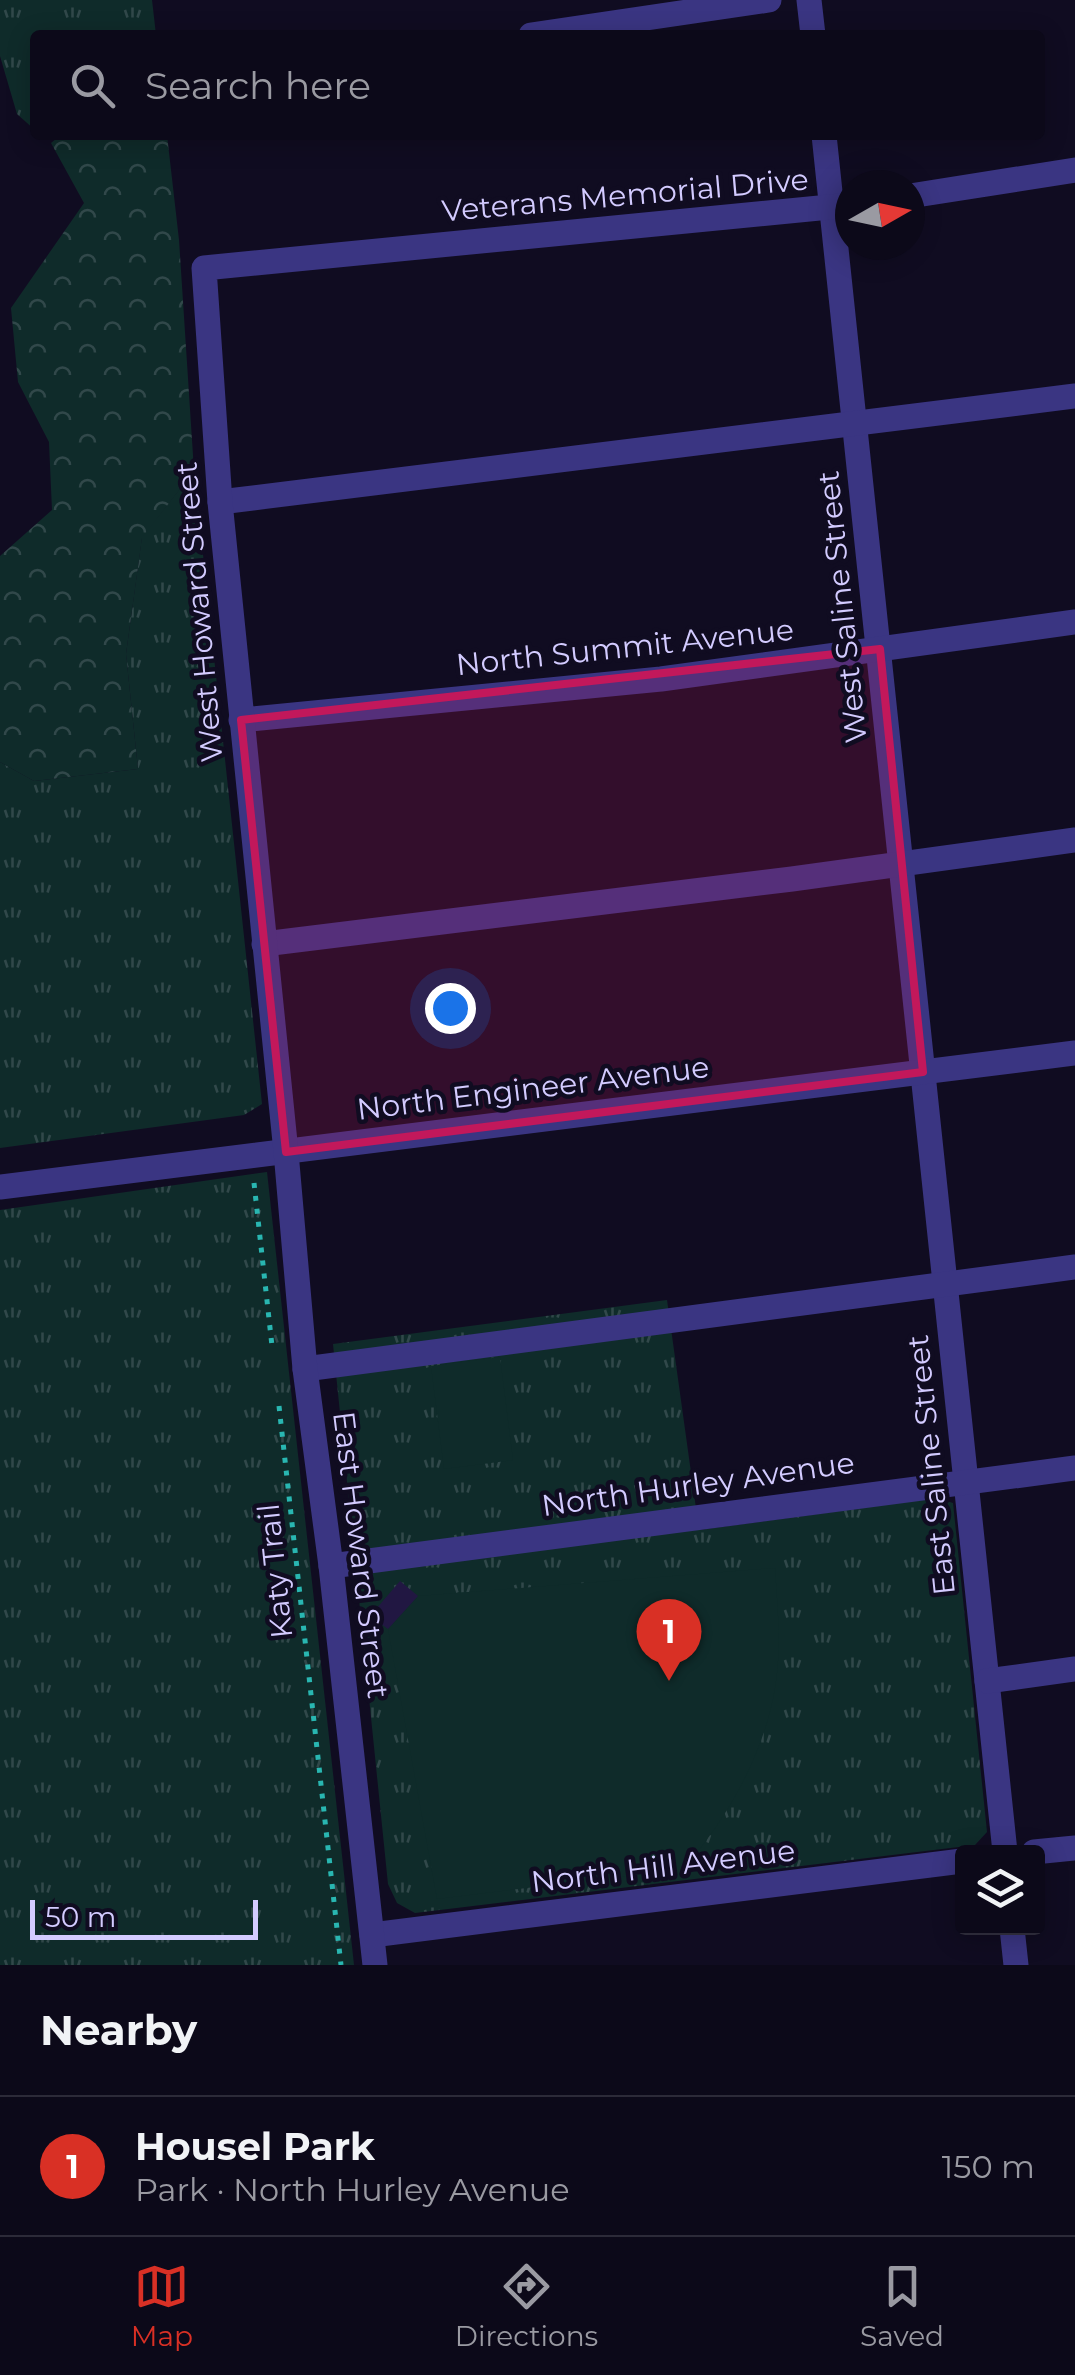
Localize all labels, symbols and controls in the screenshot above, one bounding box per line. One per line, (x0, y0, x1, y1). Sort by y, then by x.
search box (30, 30, 1045, 140)
icon: search (65, 58, 120, 113)
text: Search here (145, 62, 371, 109)
street label: Veterans Memorial Drive (440, 161, 810, 229)
north arrow (835, 170, 925, 260)
street label: West Howard Street (167, 460, 231, 764)
street label: West Saline Street (809, 469, 875, 745)
street label: North Summit Avenue (454, 611, 796, 683)
your location (425, 983, 476, 1034)
street label: North Engineer Avenue (355, 1048, 711, 1128)
street label: East Saline Street (899, 1333, 963, 1597)
street label: East Howard Street (325, 1409, 397, 1701)
street label: North Hurley Avenue (539, 1444, 857, 1524)
street label: Katy Trail (250, 1502, 300, 1640)
pin: 1 (636, 1598, 702, 1681)
street label: North Hill Avenue (529, 1831, 797, 1901)
map controls (955, 1845, 1045, 1935)
button: layers (955, 1845, 1045, 1935)
scale bar (30, 1895, 258, 1940)
text: 50 m (45, 1900, 116, 1934)
text: Nearby (40, 2004, 197, 2056)
text: Housel Park (135, 2123, 375, 2170)
text: 1 (66, 2147, 79, 2186)
text: 150 m (942, 2147, 1035, 2186)
text: Park · North Hurley Avenue (135, 2170, 570, 2209)
tab: Map (131, 2259, 193, 2353)
tab: Directions (455, 2259, 598, 2353)
tab: Saved (860, 2259, 944, 2353)

